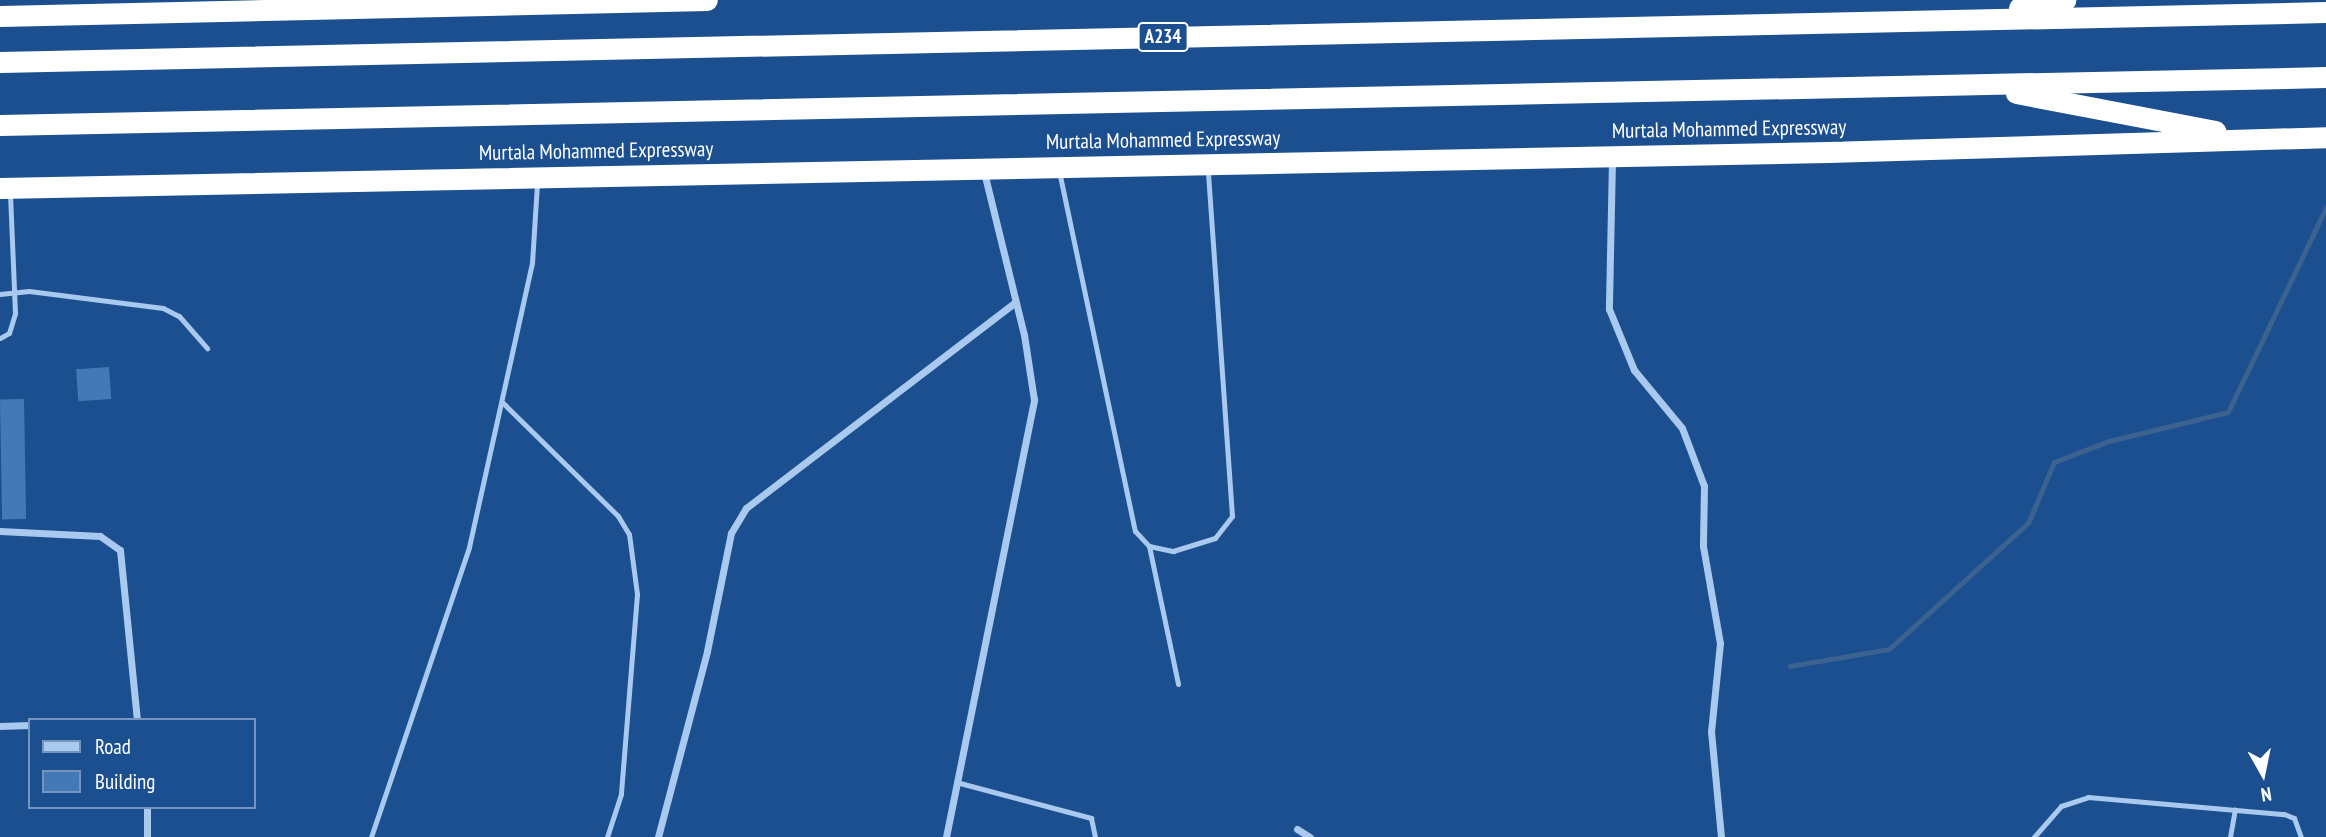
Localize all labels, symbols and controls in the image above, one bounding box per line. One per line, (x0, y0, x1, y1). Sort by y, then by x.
road number: A234 (1137, 22, 1189, 52)
street label: Murtala Mohammed Expressway (1612, 114, 1846, 144)
street label: Murtala Mohammed Expressway (1046, 125, 1280, 155)
street label: Murtala Mohammed Expressway (479, 136, 713, 166)
legend (28, 718, 256, 809)
text: Road (95, 733, 131, 760)
north arrow (2228, 739, 2298, 809)
text: Building (95, 768, 155, 795)
text: N (2259, 782, 2273, 807)

